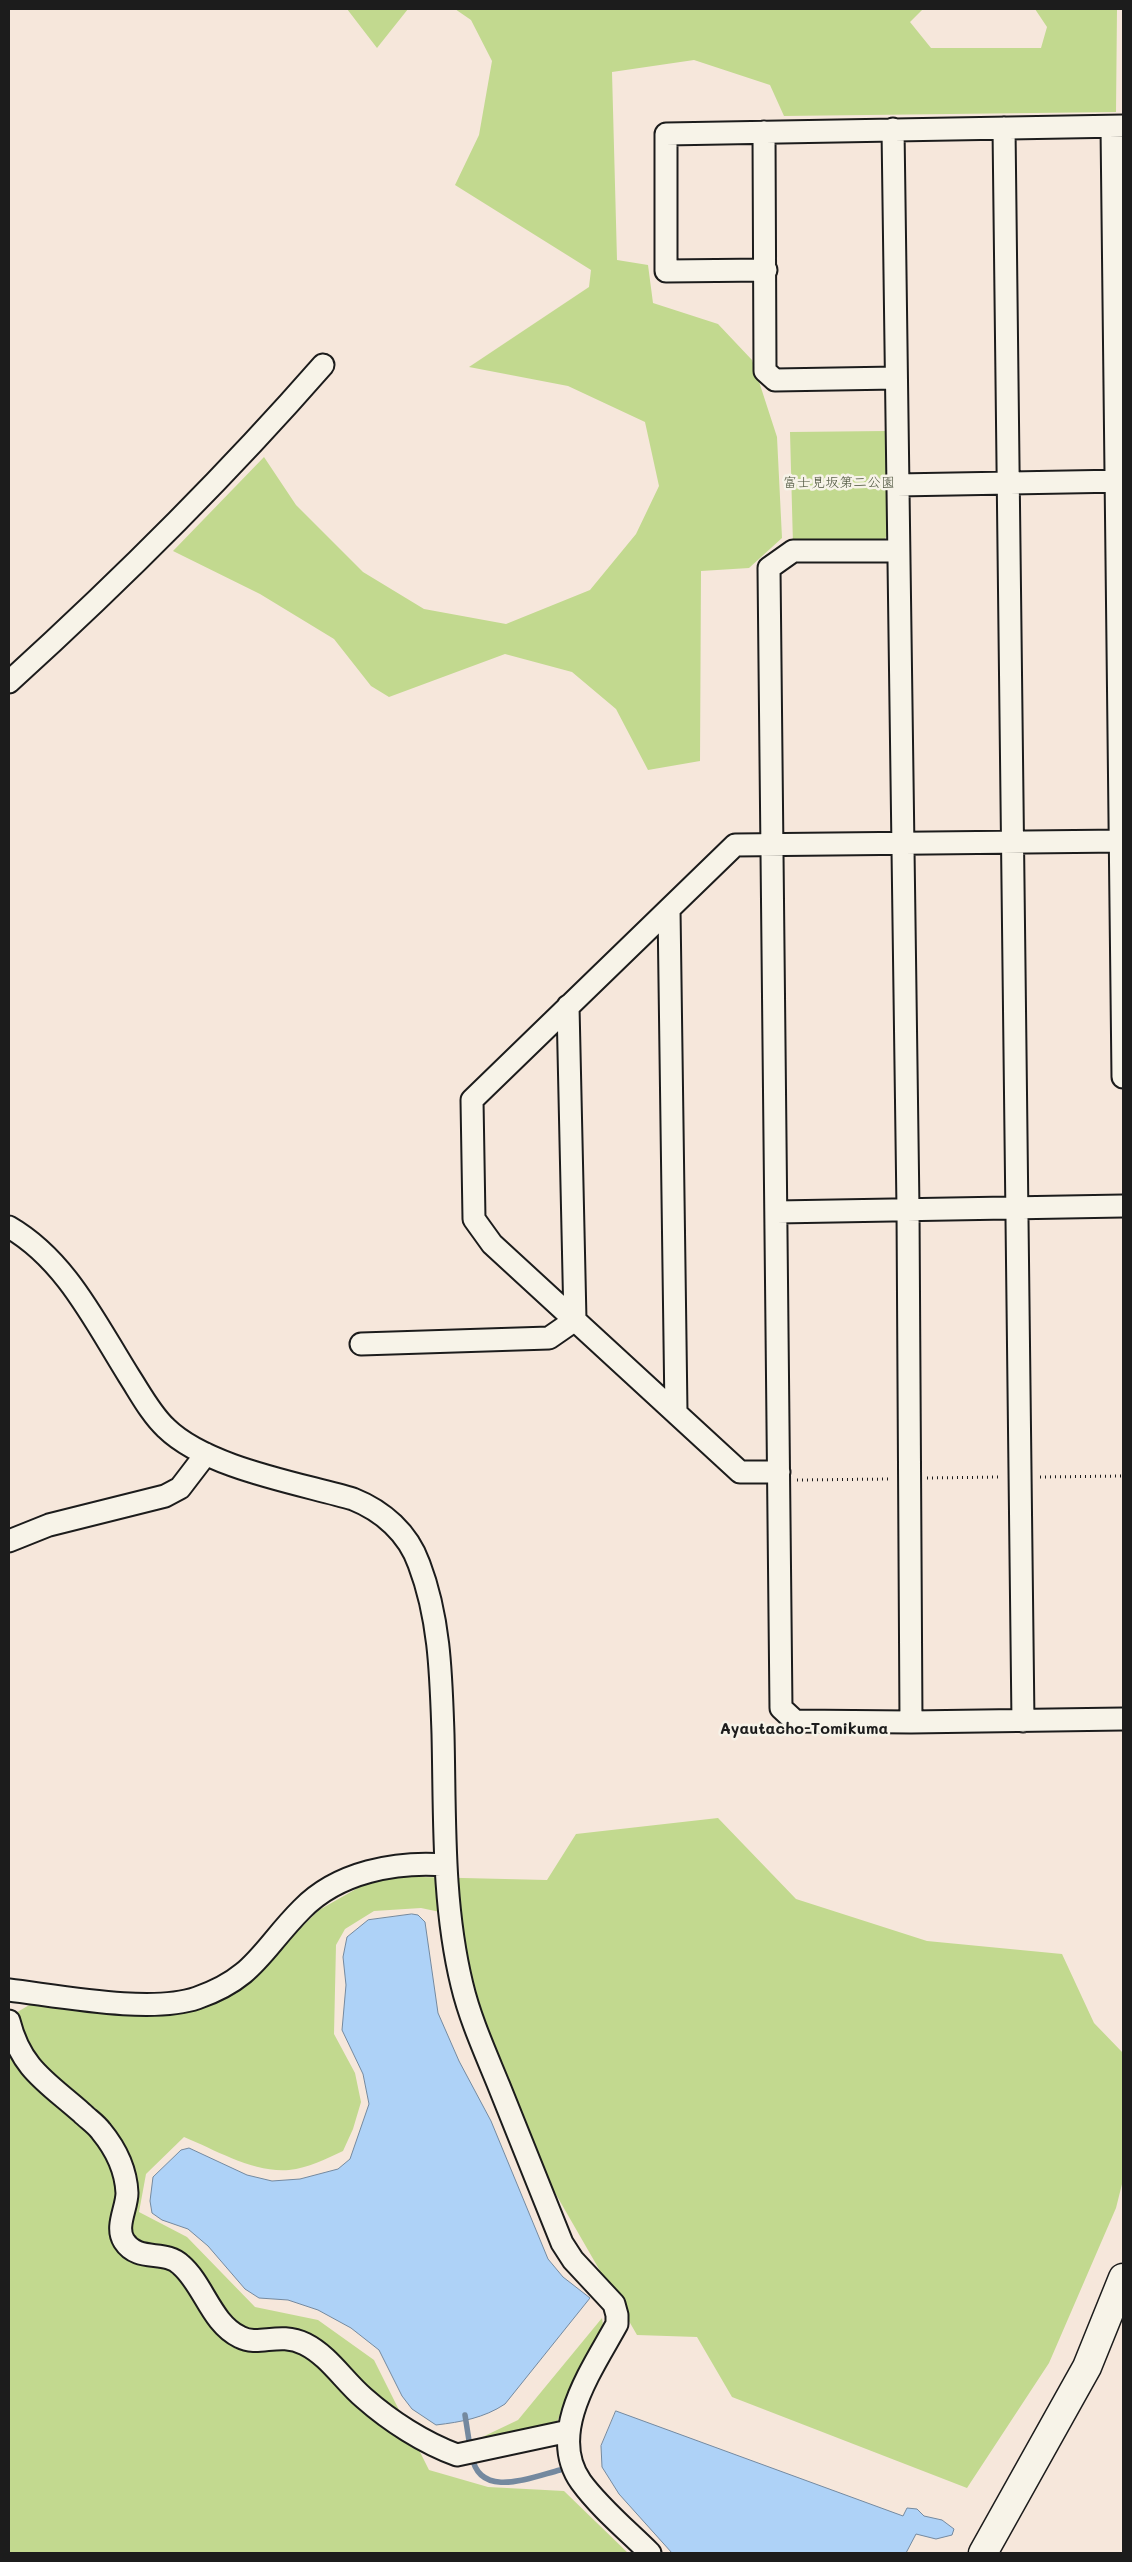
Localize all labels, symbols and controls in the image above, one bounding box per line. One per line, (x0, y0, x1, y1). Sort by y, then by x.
park label: 富士見坂第二公園 (783, 475, 895, 491)
district label: Ayautacho-Tomikuma (720, 1719, 888, 1739)

